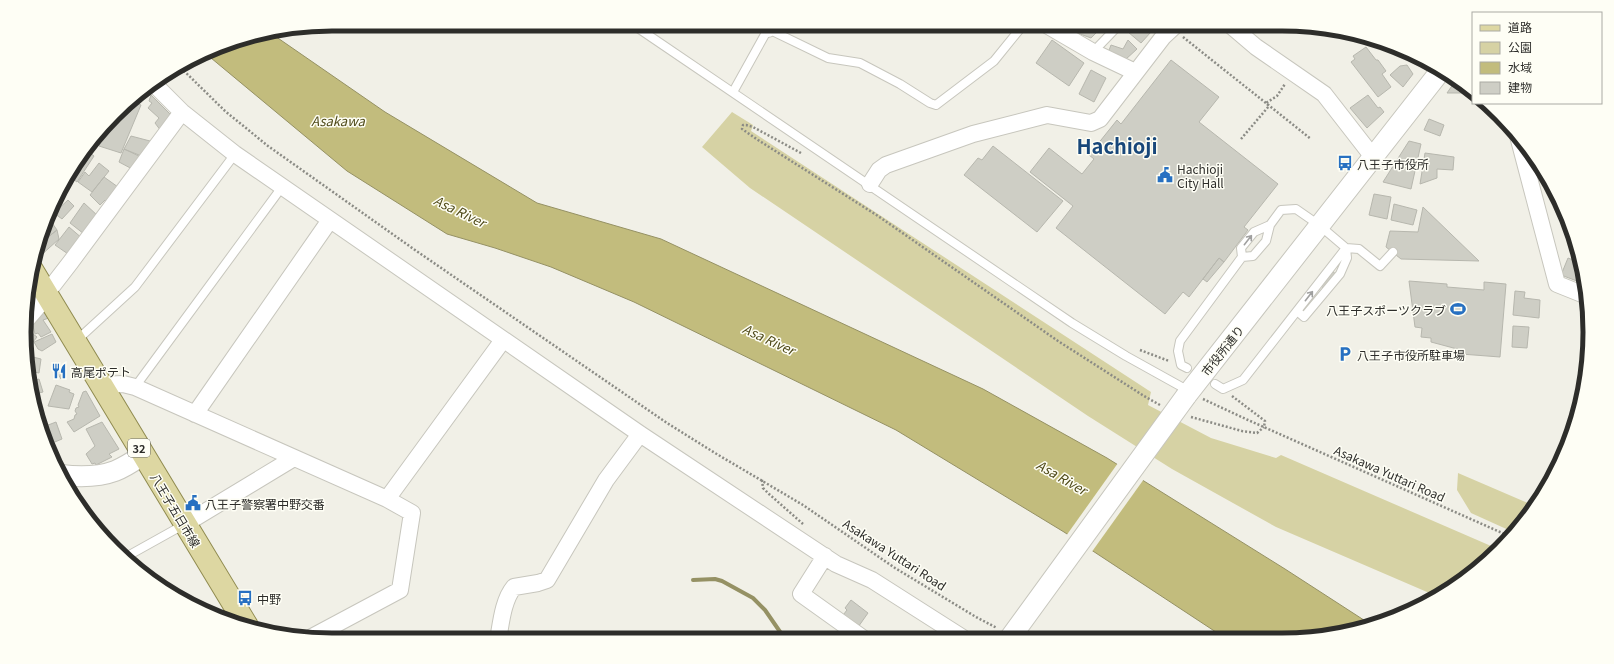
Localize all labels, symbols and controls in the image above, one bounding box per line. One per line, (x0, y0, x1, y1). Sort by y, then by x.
legend (1472, 12, 1602, 104)
text: 道路 (1508, 18, 1532, 35)
text: 公園 (1508, 38, 1532, 55)
text: 水域 (1508, 58, 1532, 75)
text: 建物 (1508, 78, 1532, 95)
water label: Asakawa (311, 111, 365, 130)
district label: Hachioji (1076, 131, 1158, 160)
bus stop icon: 八王子市役所 (1336, 154, 1354, 172)
place label: 八王子市役所 (1357, 155, 1429, 172)
place label: Hachioji City Hall (1177, 160, 1224, 191)
public building icon: Hachioji City Hall (1156, 166, 1174, 184)
water label: Asa River (431, 190, 491, 233)
one-way arrow (1243, 234, 1252, 245)
one-way arrow (1304, 290, 1313, 301)
sports icon: 八王子スポーツクラブ (1449, 300, 1467, 318)
place label: 八王子スポーツクラブ (1326, 301, 1446, 318)
water label: Asa River (740, 319, 800, 360)
street label: 市役所通り (1197, 321, 1247, 379)
parking icon: 八王子市役所駐車場 (1336, 345, 1354, 363)
place label: 八王子市役所駐車場 (1357, 346, 1465, 363)
restaurant icon: 高尾ポテト (50, 362, 68, 380)
place label: 高尾ポテト (71, 363, 131, 380)
road number: 32 (128, 439, 150, 457)
street label: Asakawa Yuttari Road (1332, 441, 1448, 505)
water label: Asa River (1033, 455, 1092, 500)
street label: 八王子五日市線 (147, 470, 205, 550)
public building icon: 八王子警察署中野交番 (184, 494, 202, 512)
place label: 八王子警察署中野交番 (205, 495, 325, 512)
street label: Asakawa Yuttari Road (840, 514, 950, 594)
bus stop icon: 中野 (236, 589, 254, 607)
place label: 中野 (257, 590, 281, 607)

